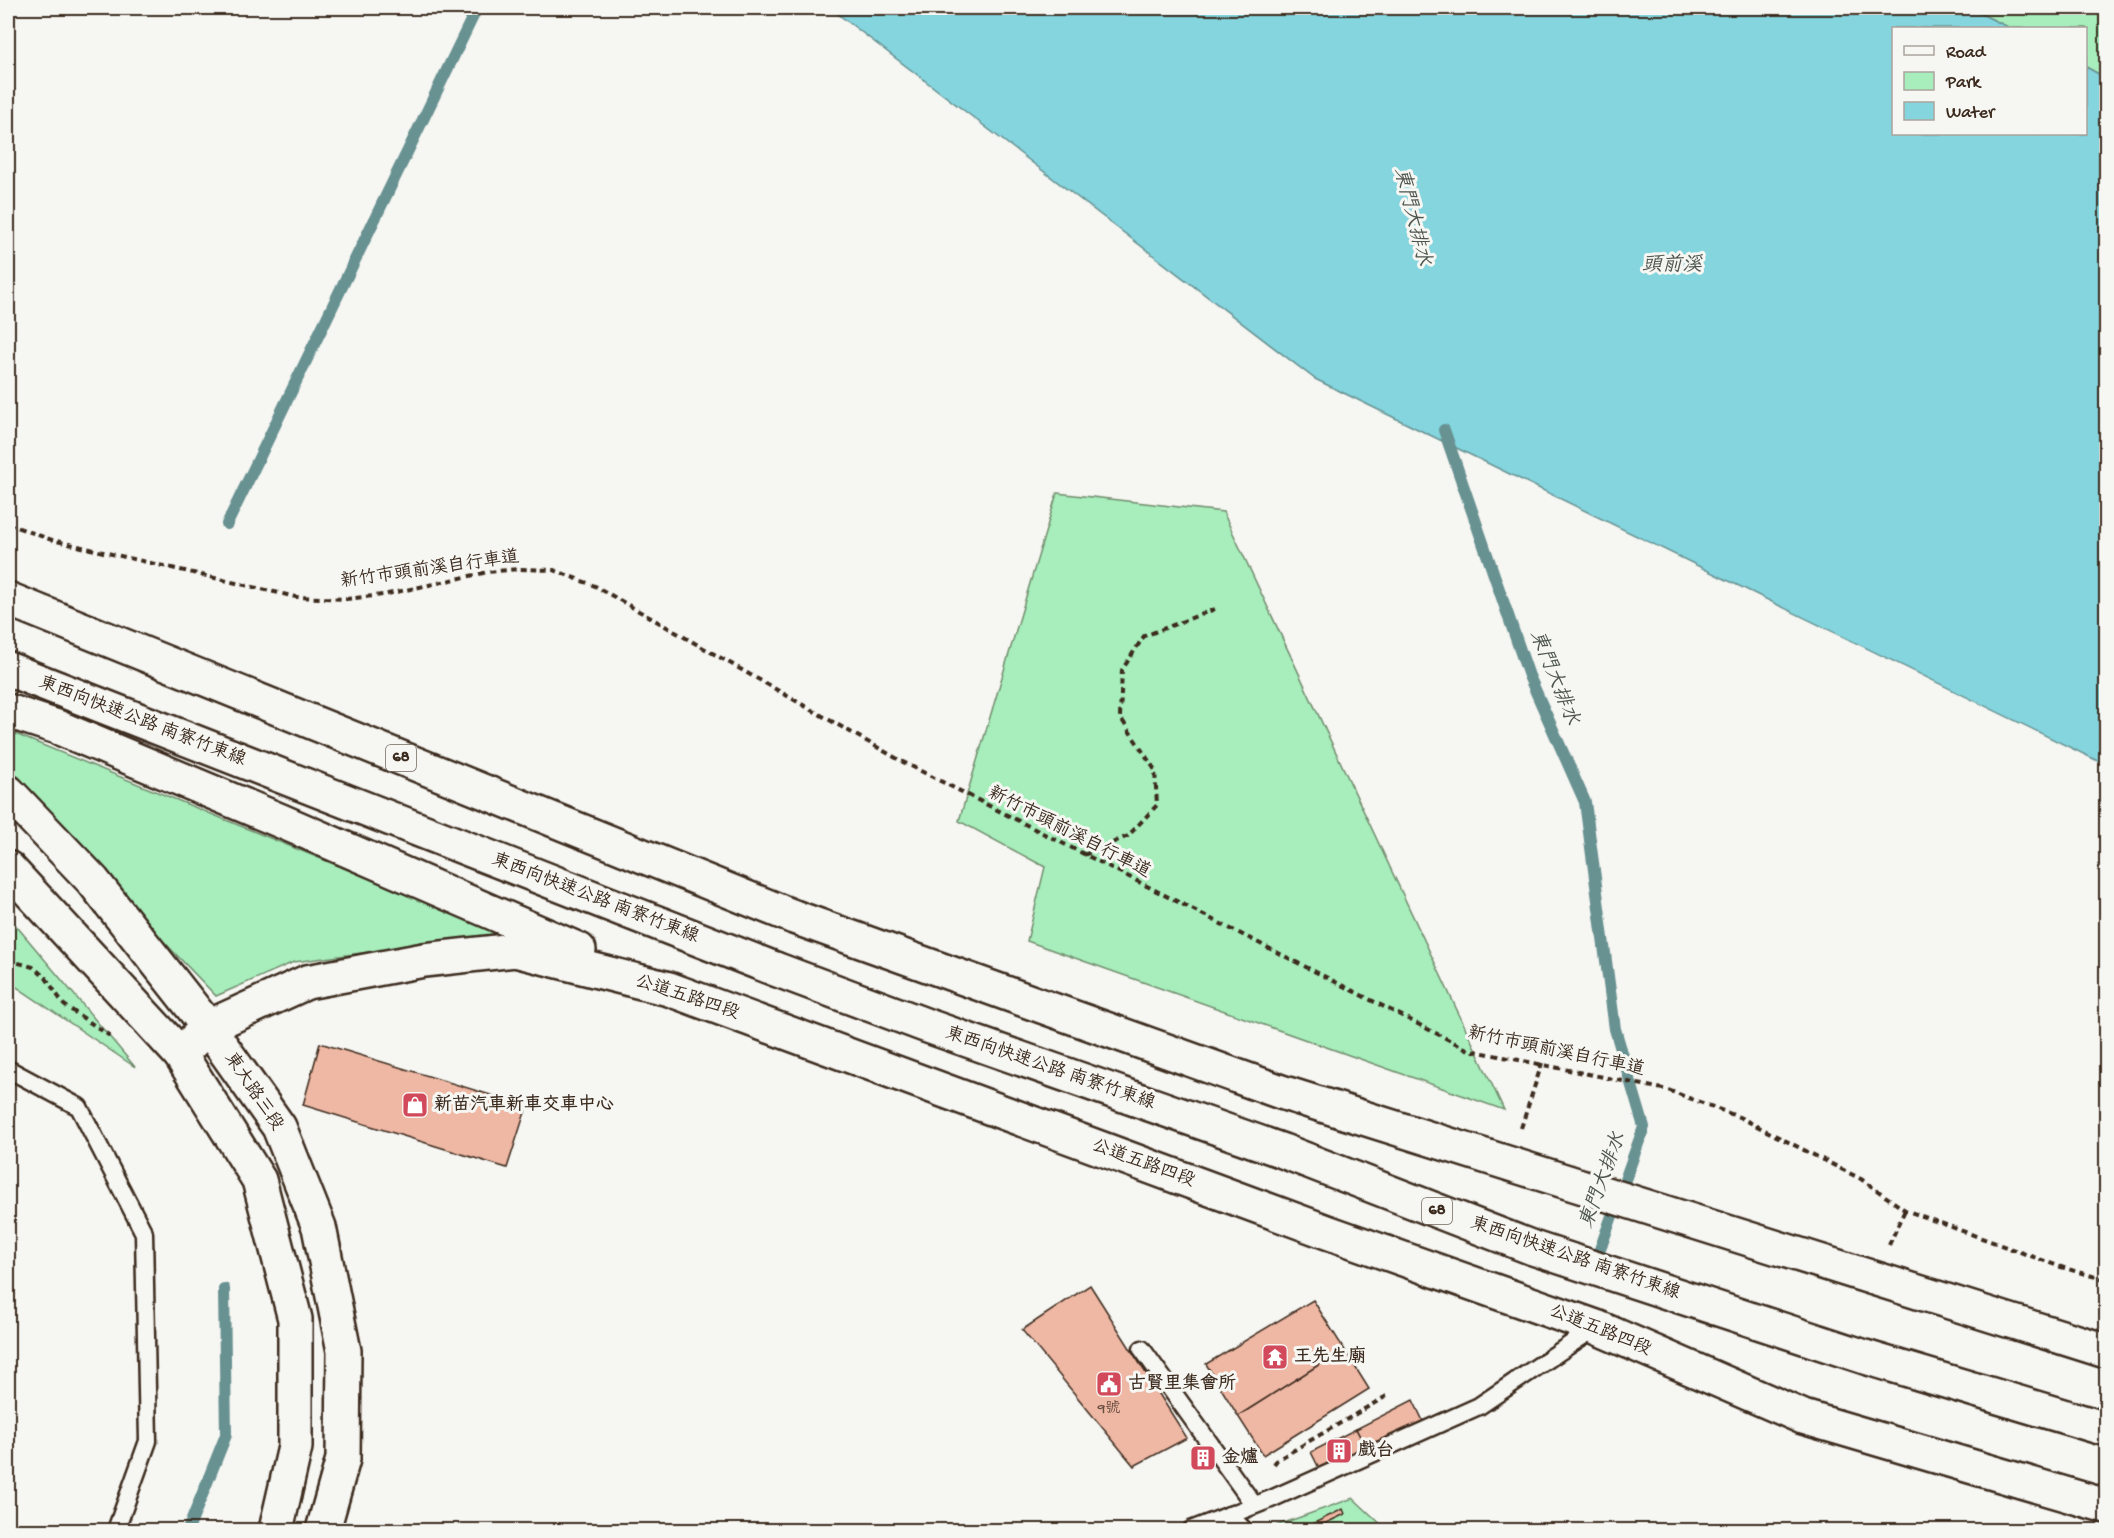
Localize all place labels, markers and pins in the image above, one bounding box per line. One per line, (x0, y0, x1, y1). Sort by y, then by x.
shop icon: 新苗汽車新車交車中心 (400, 1090, 430, 1120)
place label: 新苗汽車新車交車中心 (434, 1094, 614, 1116)
temple icon: 王先生廟 (1260, 1342, 1290, 1372)
place label: 王先生廟 (1294, 1345, 1366, 1368)
public building icon: 古賢里集會所 (1094, 1369, 1124, 1399)
place label: 古賢里集會所 (1128, 1372, 1236, 1395)
building icon: 戲台 (1324, 1436, 1354, 1466)
place label: 戲台 (1358, 1440, 1394, 1462)
building icon: 金爐 (1188, 1443, 1218, 1473)
place label: 金爐 (1222, 1447, 1259, 1469)

